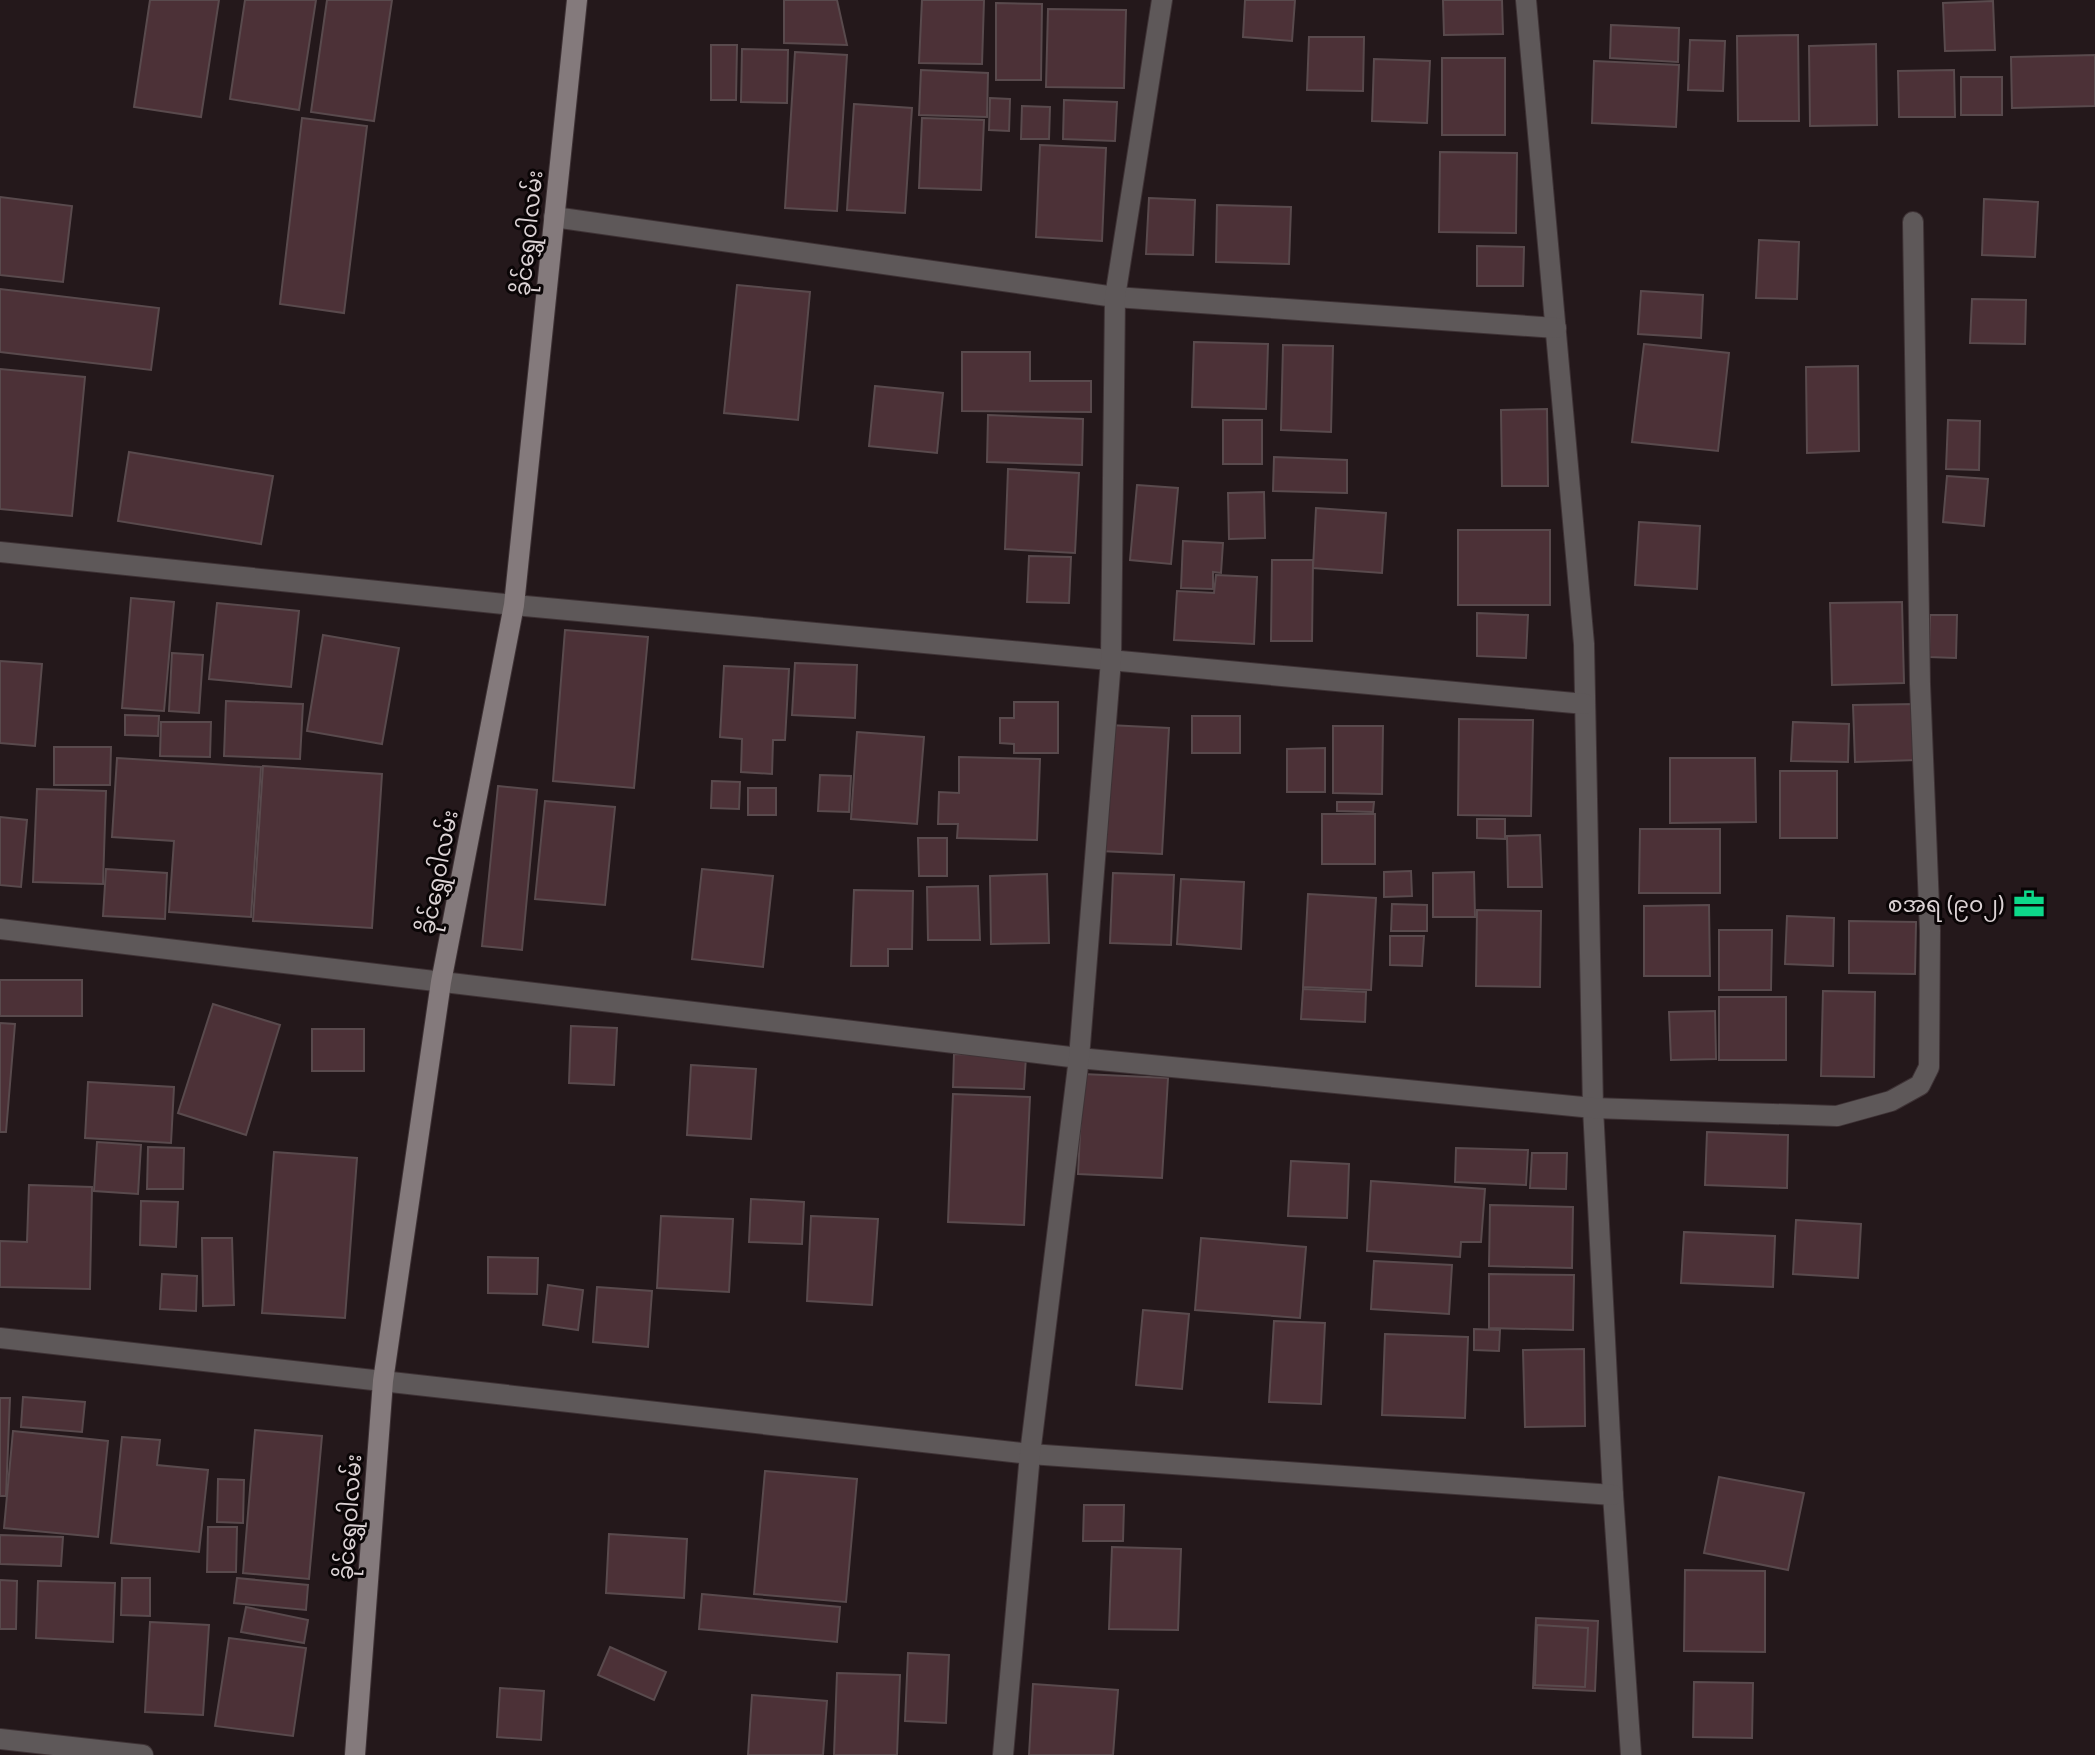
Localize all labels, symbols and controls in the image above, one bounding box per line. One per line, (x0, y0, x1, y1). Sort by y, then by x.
street label: ခိုင်ရွှေဝါလမ်း (507, 169, 552, 297)
street label: ခိုင်ရွှေဝါလမ်း (411, 807, 468, 937)
office icon: စအရ (၉၀၂) (2012, 887, 2046, 921)
place label: စအရ (၉၀၂) (1888, 891, 2005, 922)
street label: ခိုင်ရွှေဝါလမ်း (330, 1453, 371, 1581)

